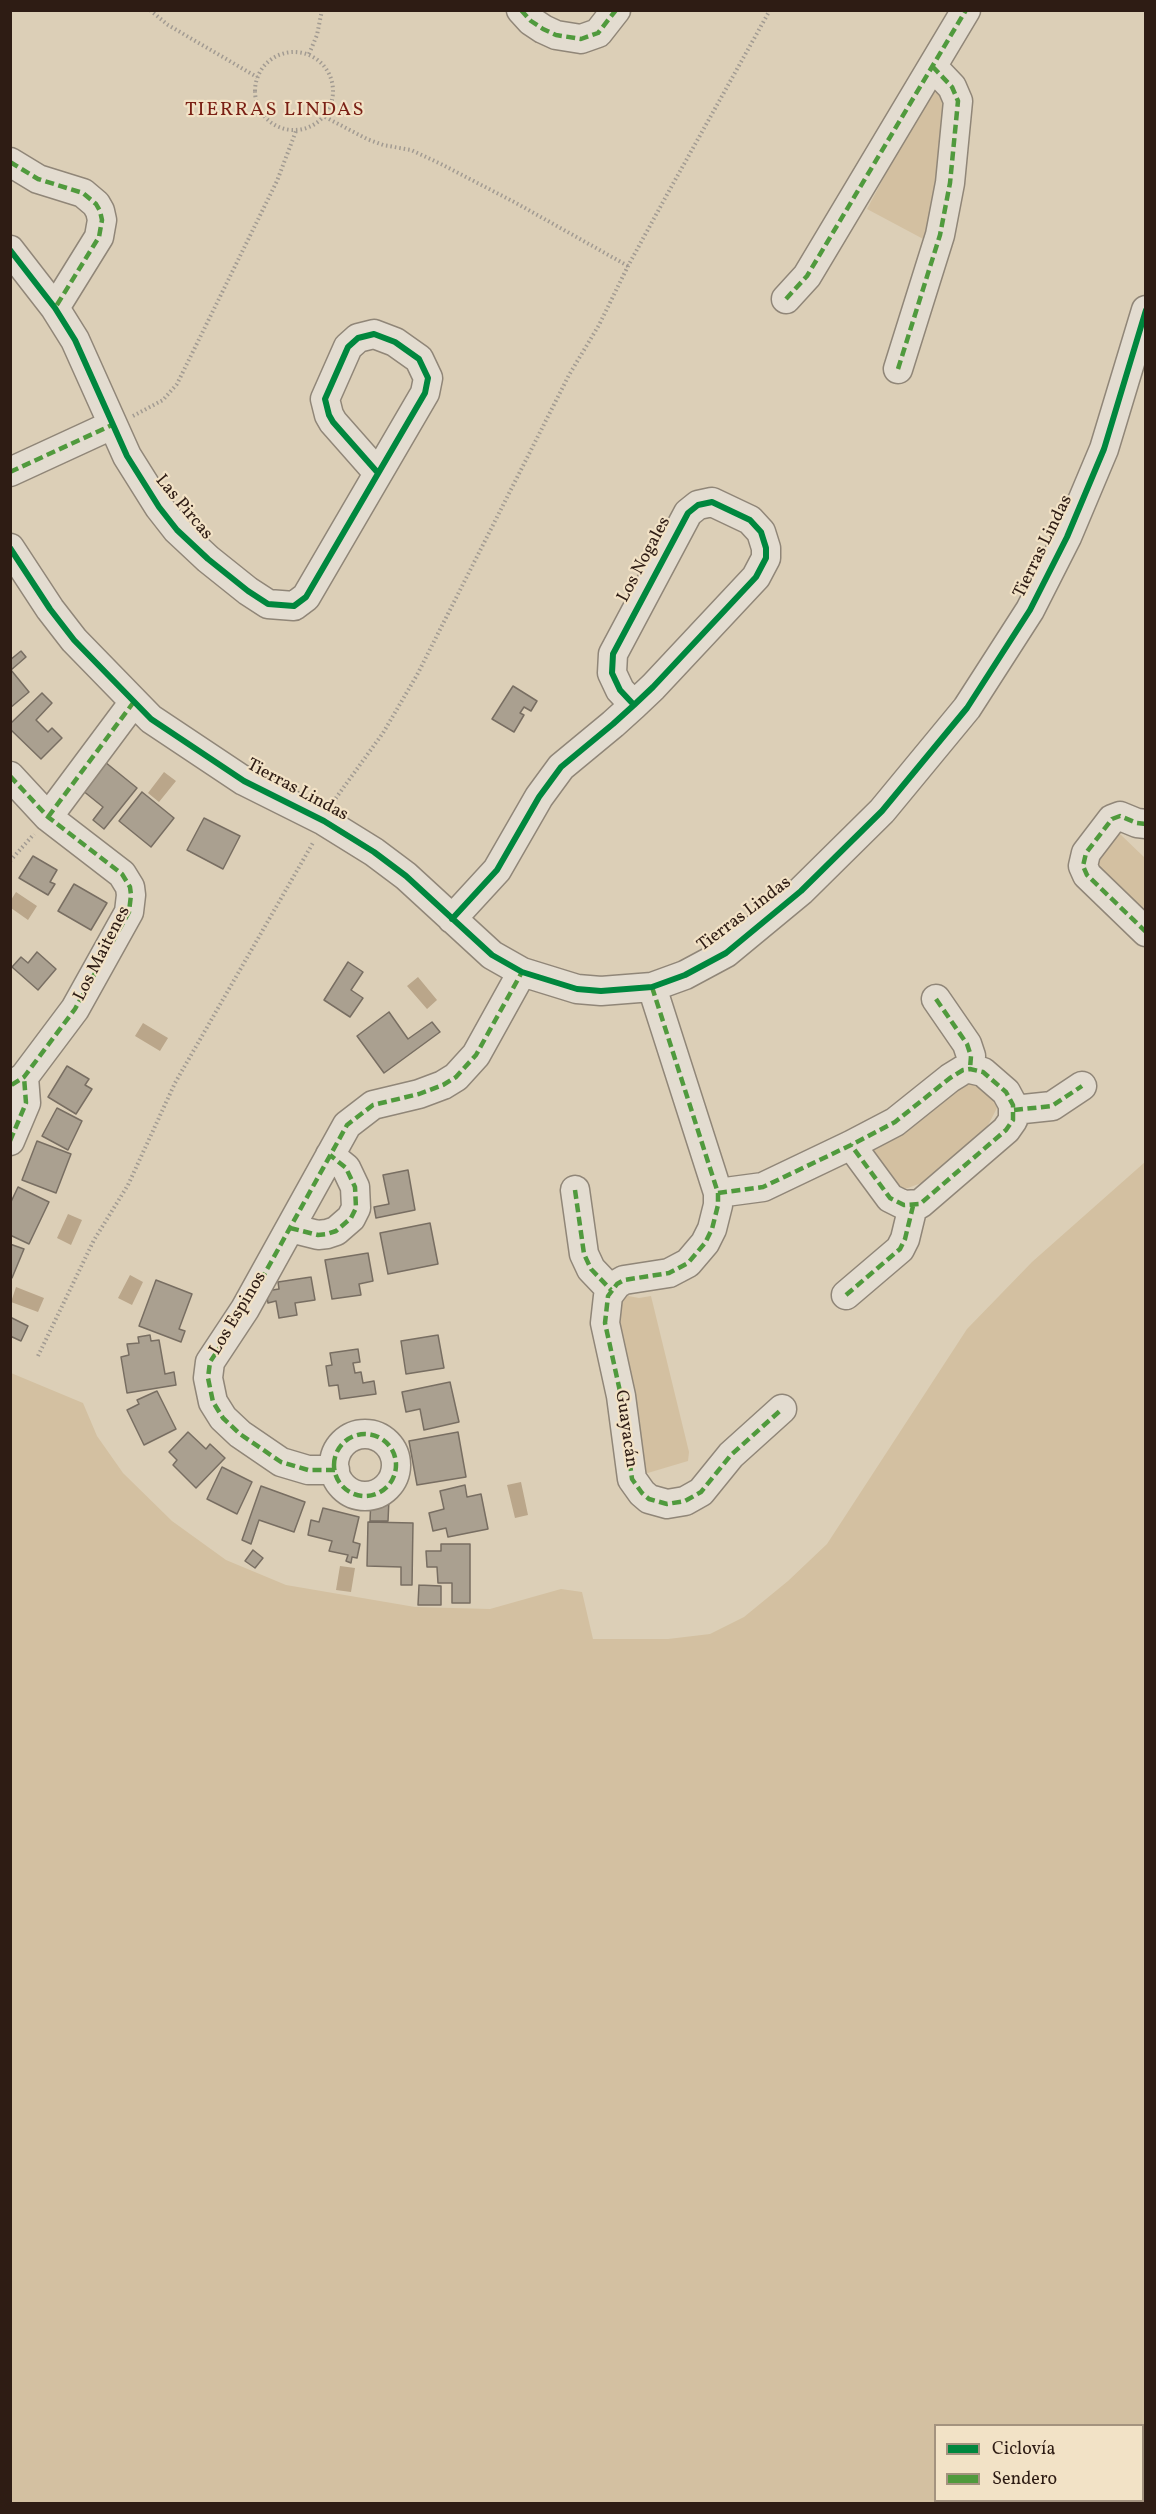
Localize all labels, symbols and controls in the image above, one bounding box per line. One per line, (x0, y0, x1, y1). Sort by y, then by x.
district label: TIERRAS LINDAS (185, 99, 365, 123)
street label: Las Pircas (150, 471, 216, 545)
street label: Tierras Lindas (1010, 492, 1078, 602)
street label: Los Nogales (613, 514, 677, 606)
street label: Tierras Lindas (242, 755, 352, 827)
street label: Tierras Lindas (694, 873, 796, 957)
street label: Los Maitenes (70, 903, 136, 1005)
street label: Los Espinos (206, 1268, 272, 1360)
street label: Guayacán (609, 1389, 641, 1469)
legend (934, 2424, 1144, 2502)
text: Ciclovía (992, 2437, 1055, 2462)
text: Sendero (992, 2467, 1057, 2492)

